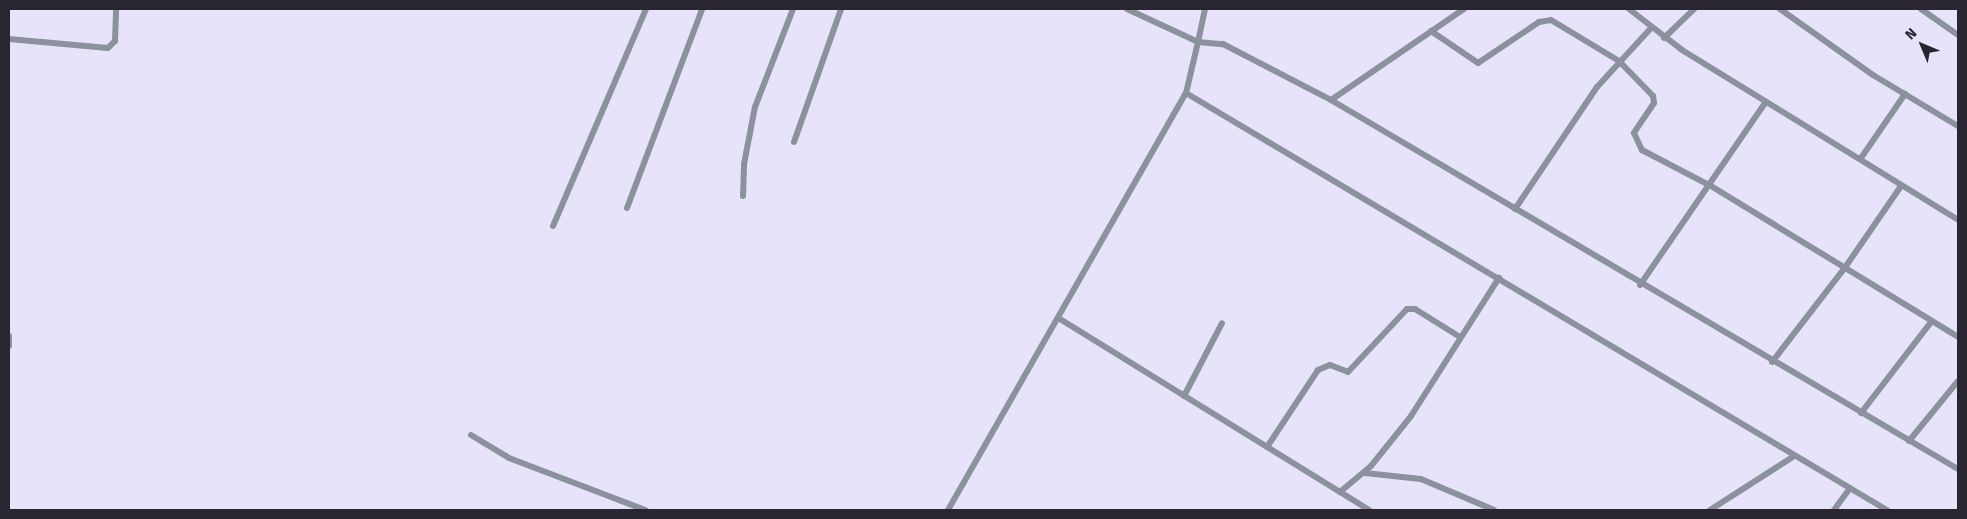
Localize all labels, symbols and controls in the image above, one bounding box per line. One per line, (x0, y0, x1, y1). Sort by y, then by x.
north arrow (1897, 20, 1947, 70)
text: N (1902, 25, 1920, 43)

